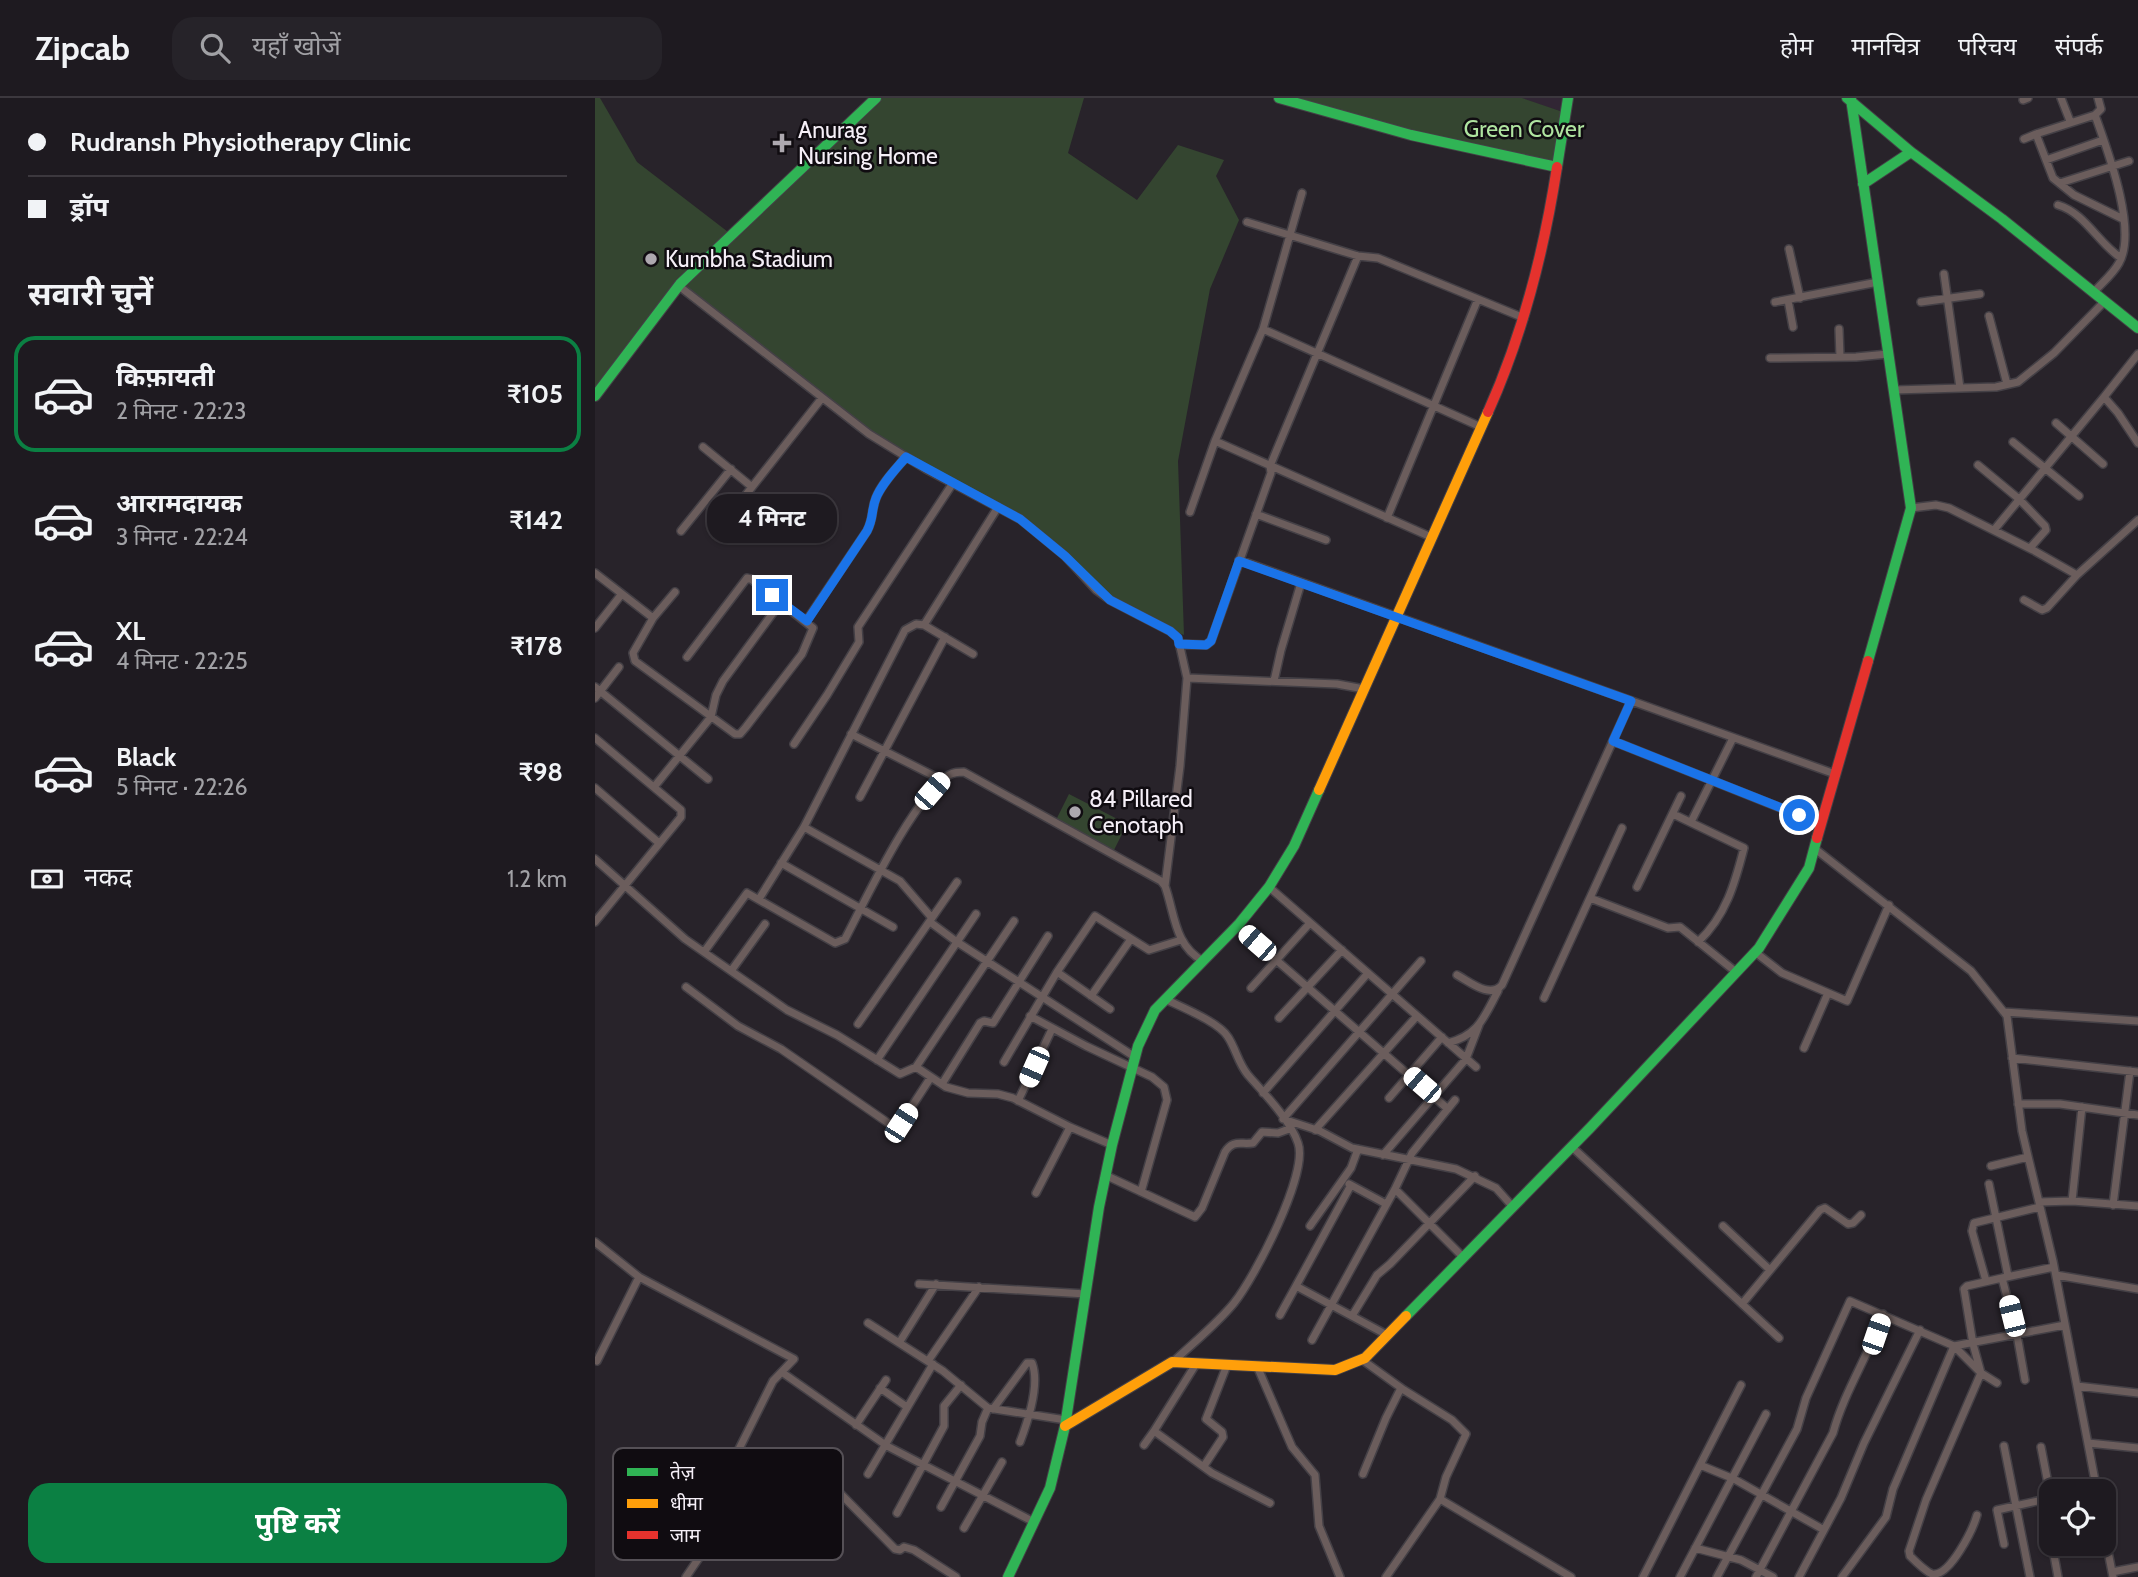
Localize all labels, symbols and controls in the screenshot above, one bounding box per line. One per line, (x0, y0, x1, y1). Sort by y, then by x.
search box (172, 17, 662, 80)
text: Zipcab (35, 28, 130, 68)
icon: search (196, 29, 234, 67)
text: यहाँ खोजें (252, 30, 341, 62)
text: होम (1780, 32, 1813, 61)
text: मानचित्र (1851, 32, 1920, 61)
text: परिचय (1958, 32, 2017, 61)
text: संपर्क (2055, 32, 2103, 61)
park label: Green Cover (1464, 115, 1585, 143)
place label: Anurag Nursing Home (798, 116, 938, 170)
text: Rudransh Physiotherapy Clinic (70, 126, 411, 158)
marker: Anurag Nursing Home (772, 133, 792, 153)
text: ड्रॉप (70, 191, 108, 223)
place label: Kumbha Stadium (665, 245, 833, 273)
marker: Kumbha Stadium (643, 251, 659, 267)
text: सवारी चुनें (28, 274, 153, 313)
text: किफ़ायती (116, 361, 215, 393)
icon: car (32, 363, 95, 426)
text: ₹105 (507, 378, 563, 410)
text: 2 मिनट · 22:23 (116, 397, 247, 425)
text: आरामदायक (116, 487, 242, 519)
icon: car (32, 489, 95, 552)
callout: 4 मिनट (707, 494, 837, 542)
text: ₹142 (509, 504, 563, 536)
text: 4 मिनट (738, 504, 806, 532)
text: 3 मिनट · 22:24 (116, 523, 248, 551)
route end (756, 579, 788, 611)
icon: car (32, 615, 95, 678)
text: XL (116, 615, 145, 647)
text: ₹178 (510, 630, 563, 662)
text: 4 मिनट · 22:25 (116, 647, 248, 675)
icon: car (32, 741, 95, 804)
text: Black (116, 741, 176, 773)
text: ₹98 (519, 756, 563, 788)
car (911, 768, 954, 814)
text: 5 मिनट · 22:26 (116, 773, 248, 801)
place label: 84 Pillared Cenotaph (1089, 785, 1193, 839)
route start (1783, 799, 1815, 831)
marker: 84 Pillared Cenotaph (1067, 804, 1083, 820)
icon: cash (28, 860, 66, 898)
text: नकद (84, 861, 132, 893)
text: 1.2 km (507, 865, 567, 893)
car (1235, 921, 1280, 965)
car (1016, 1044, 1053, 1090)
car (1400, 1063, 1445, 1107)
car (881, 1100, 922, 1146)
car (1997, 1293, 2028, 1339)
car (1860, 1311, 1893, 1357)
legend (613, 1448, 843, 1560)
text: तेज़ (670, 1461, 696, 1484)
map controls (2039, 1479, 2116, 1556)
button: locate (2039, 1479, 2116, 1556)
button: पुष्टि करें (28, 1483, 567, 1563)
text: धीमा (670, 1492, 704, 1515)
text: जाम (670, 1524, 701, 1547)

